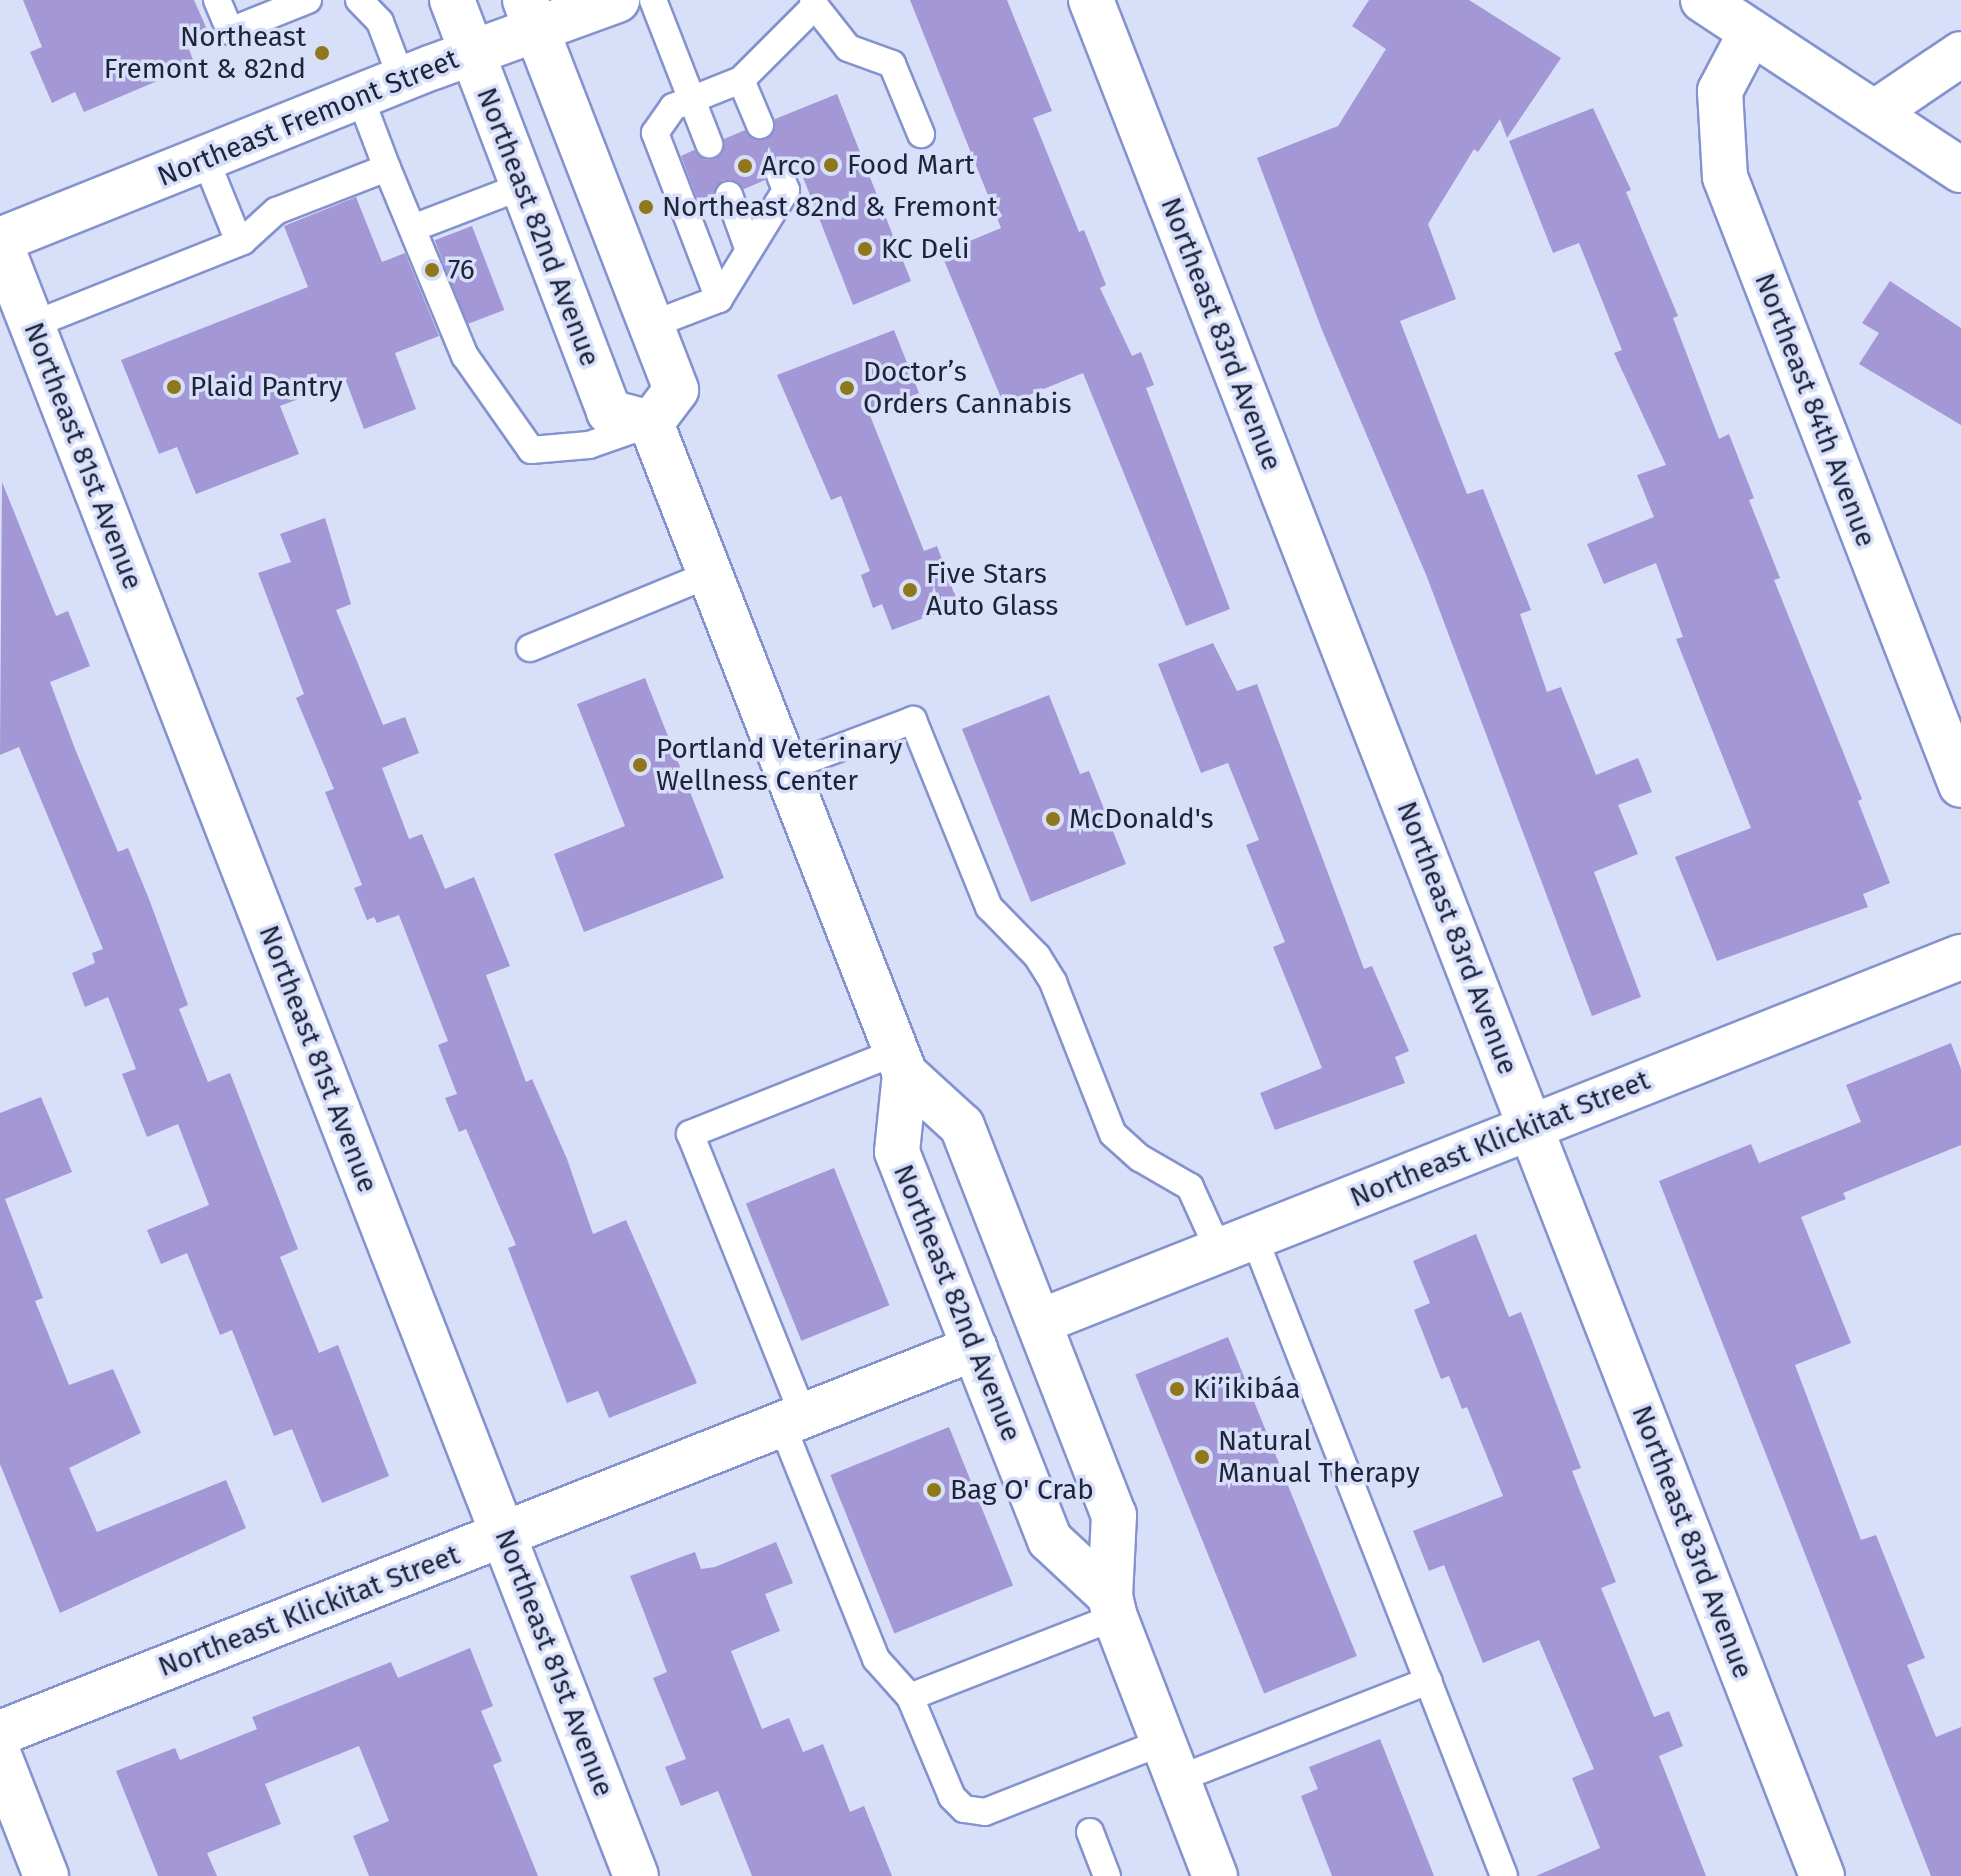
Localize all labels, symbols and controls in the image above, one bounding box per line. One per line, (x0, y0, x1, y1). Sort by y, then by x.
place label: Northeast Fremont & 82nd (104, 20, 306, 86)
street label: Northeast Fremont Street (153, 42, 463, 194)
marker: Northeast Fremont & 82nd (313, 44, 331, 62)
street label: Northeast 82nd Avenue (469, 83, 607, 371)
place label: Food Mart (847, 148, 975, 182)
place label: Arco (761, 149, 816, 183)
marker: Food Mart (822, 156, 840, 174)
marker: Arco (736, 157, 754, 175)
place label: Northeast 82nd & Fremont (662, 190, 998, 224)
street label: Northeast 83rd Avenue (1153, 193, 1289, 475)
marker: Northeast 82nd & Fremont (637, 198, 655, 216)
place label: KC Deli (881, 232, 970, 266)
marker: KC Deli (856, 240, 874, 258)
place label: 76 (448, 253, 475, 287)
marker: 76 (423, 261, 441, 279)
street label: Northeast 84th Avenue (1747, 268, 1883, 552)
street label: Northeast 81st Avenue (17, 318, 149, 594)
place label: Doctor’s Orders Cannabis (863, 355, 1072, 421)
place label: Plaid Pantry (190, 370, 342, 404)
marker: Plaid Pantry (165, 378, 183, 396)
marker: Doctor’s Orders Cannabis (838, 379, 856, 397)
place label: Five Stars Auto Glass (926, 557, 1058, 623)
marker: Five Stars Auto Glass (901, 581, 919, 599)
place label: Portland Veterinary Wellness Center (656, 732, 902, 798)
marker: Portland Veterinary Wellness Center (631, 756, 649, 774)
street label: Northeast 83rd Avenue (1389, 797, 1525, 1079)
place label: McDonald's (1069, 802, 1214, 836)
marker: McDonald's (1044, 810, 1062, 828)
street label: Northeast 81st Avenue (252, 921, 384, 1197)
street label: Northeast Klickitat Street (1345, 1063, 1655, 1215)
street label: Northeast 82nd Avenue (886, 1160, 1028, 1446)
place label: Ki’ikibáa (1193, 1372, 1301, 1406)
marker: Ki’ikibáa (1168, 1380, 1186, 1398)
street label: Northeast 83rd Avenue (1624, 1401, 1760, 1683)
place label: Natural Manual Therapy (1218, 1424, 1420, 1490)
marker: Natural Manual Therapy (1193, 1448, 1211, 1466)
place label: Bag O' Crab (950, 1473, 1094, 1507)
marker: Bag O' Crab (925, 1481, 943, 1499)
street label: Northeast 81st Avenue (488, 1525, 620, 1801)
street label: Northeast Klickitat Street (154, 1538, 464, 1684)

